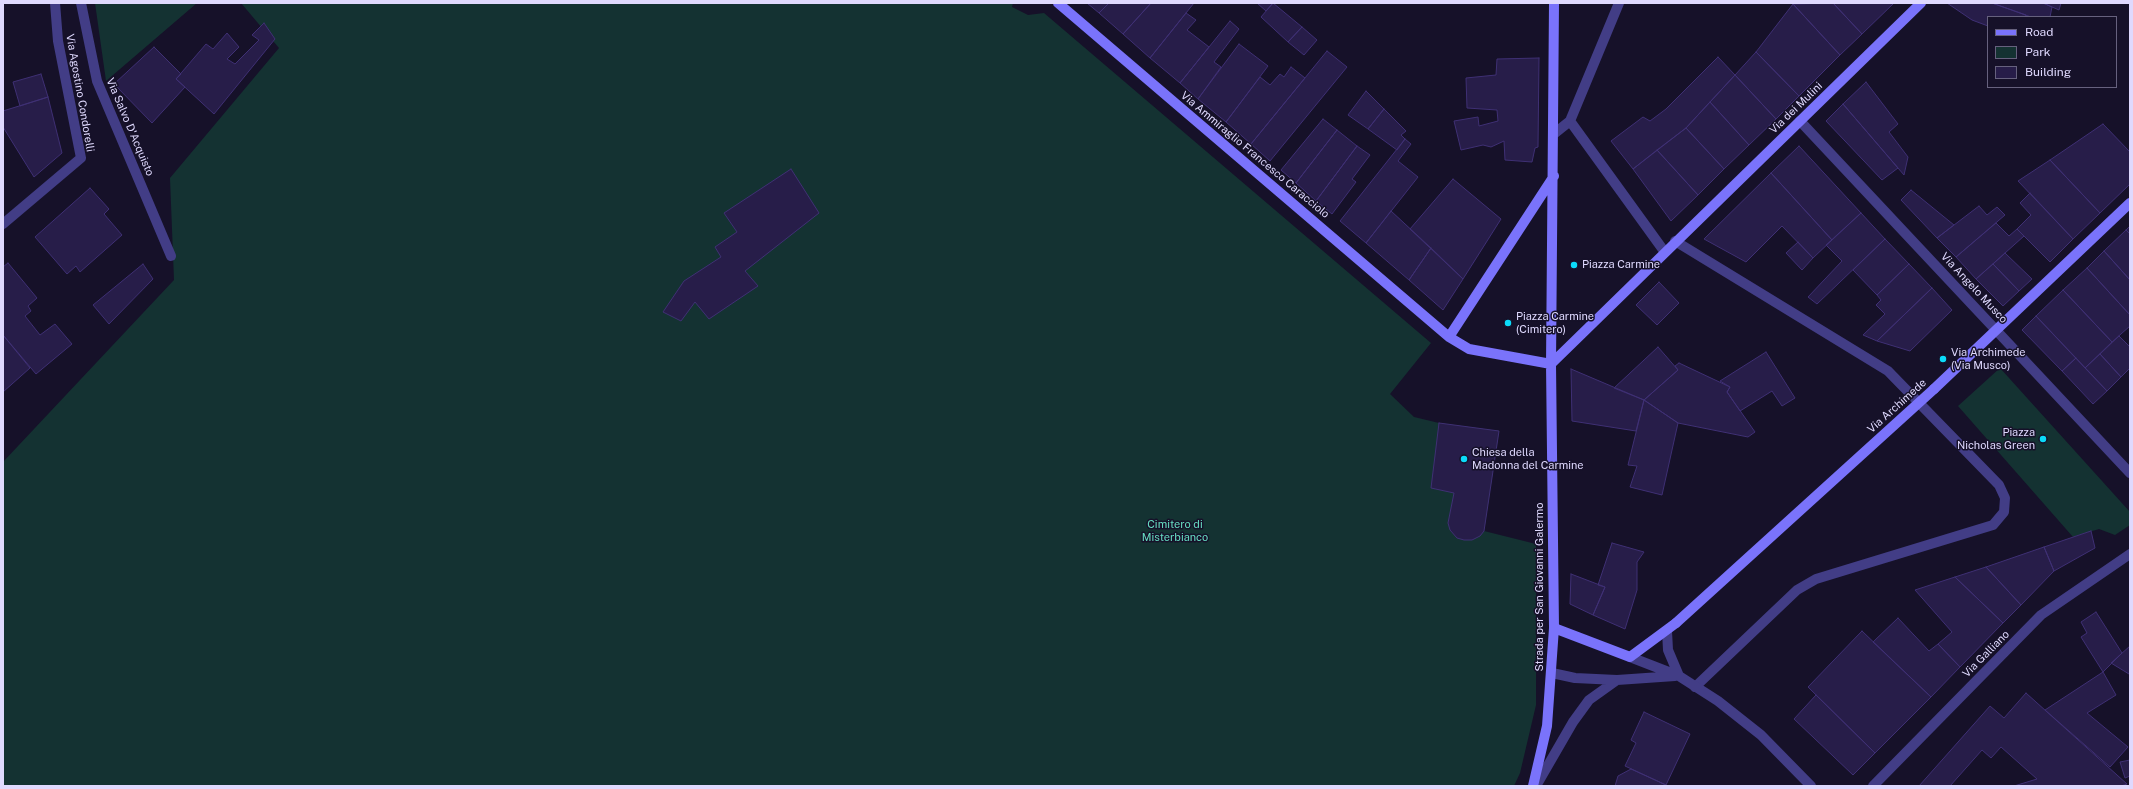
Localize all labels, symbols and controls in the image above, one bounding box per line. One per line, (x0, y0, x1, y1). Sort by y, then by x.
legend (1987, 16, 2117, 88)
text: Road (2025, 25, 2053, 39)
street label: Via Agostino Condorelli (63, 33, 97, 153)
text: Park (2025, 45, 2051, 59)
text: Building (2025, 65, 2071, 79)
street label: Via Salvo D'Acquisto (103, 76, 157, 178)
street label: Via dei Mulini (1767, 79, 1825, 137)
street label: Via Ammiraglio Francesco Caracciolo (1178, 89, 1332, 221)
street label: Via Angelo Musco (1938, 250, 2010, 326)
place label: Piazza Carmine (1582, 258, 1660, 272)
marker: Piazza Carmine (1569, 260, 1579, 270)
place label: Piazza Carmine (Cimitero) (1516, 310, 1594, 336)
marker: Piazza Carmine (Cimitero) (1503, 318, 1513, 328)
place label: Via Archimede (Via Musco) (1951, 346, 2025, 372)
marker: Via Archimede (Via Musco) (1938, 354, 1948, 364)
street label: Via Archimede (1865, 376, 1929, 436)
place label: Piazza Nicholas Green (1957, 426, 2035, 452)
marker: Piazza Nicholas Green (2038, 434, 2048, 444)
place label: Chiesa della Madonna del Carmine (1472, 446, 1584, 472)
marker: Chiesa della Madonna del Carmine (1459, 454, 1469, 464)
street label: Strada per San Giovanni Galermo (1533, 502, 1547, 672)
park label: Cimitero di Misterbianco (1142, 518, 1208, 544)
street label: Via Galliano (1960, 628, 2012, 680)

